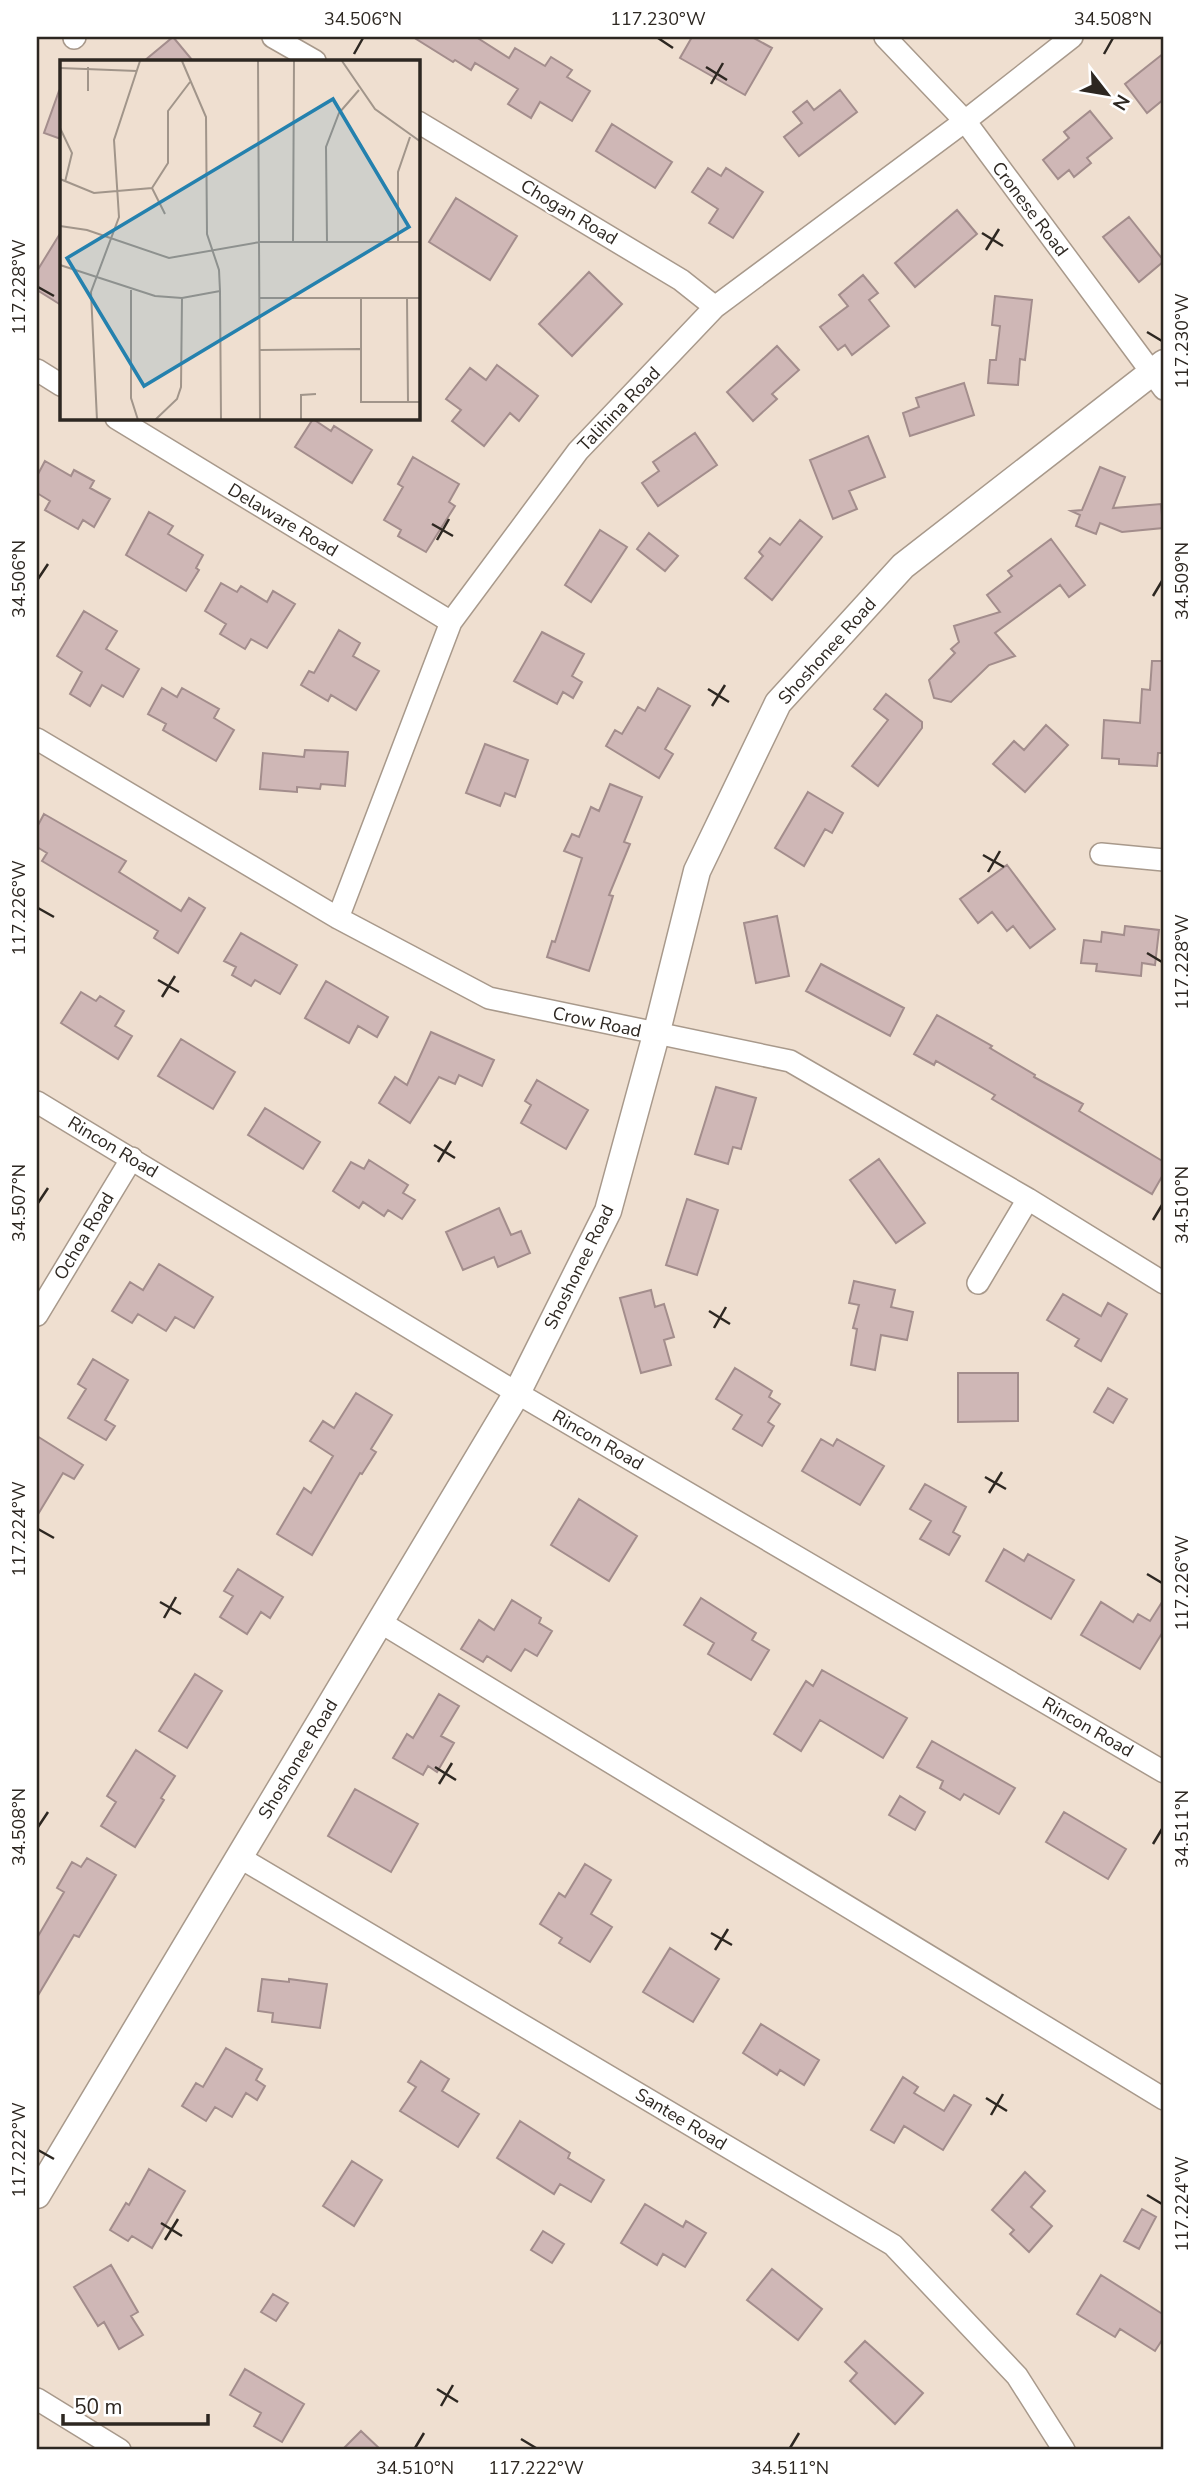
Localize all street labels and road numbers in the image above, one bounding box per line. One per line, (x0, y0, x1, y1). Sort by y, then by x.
street label: Cronese Road (986, 157, 1074, 261)
street label: Chogan Road (516, 174, 622, 250)
street label: Talihina Road (572, 361, 666, 457)
street label: Delaware Road (223, 478, 343, 562)
street label: Shoshonee Road (773, 592, 881, 710)
street label: Crow Road (551, 1001, 643, 1043)
street label: Rincon Road (63, 1111, 163, 1183)
street label: Ochoa Road (48, 1188, 120, 1284)
street label: Shoshonee Road (538, 1201, 620, 1333)
street label: Rincon Road (548, 1404, 648, 1476)
street label: Rincon Road (1038, 1691, 1138, 1763)
street label: Shoshonee Road (253, 1694, 343, 1824)
street label: Santee Road (631, 2082, 731, 2156)

